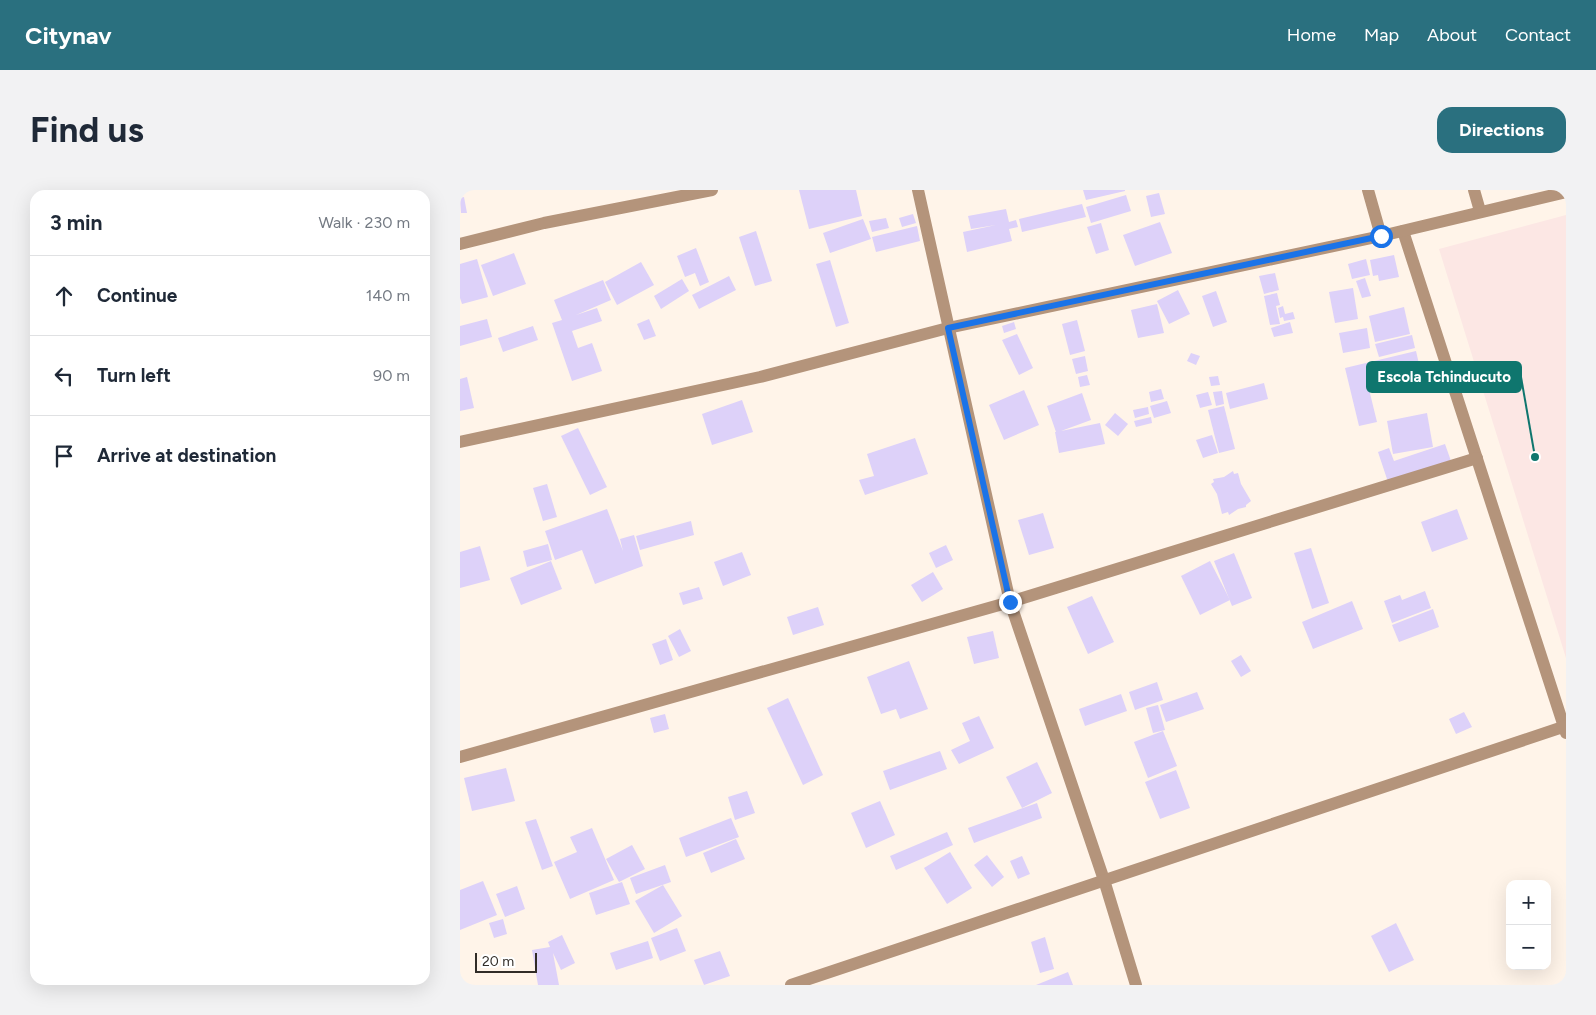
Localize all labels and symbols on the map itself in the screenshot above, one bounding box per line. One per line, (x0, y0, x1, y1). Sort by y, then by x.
route start (1370, 225, 1393, 248)
callout: Escola Tchinducuto (1367, 362, 1521, 392)
text: Escola Tchinducuto (1377, 368, 1511, 386)
route end (999, 591, 1022, 614)
scale bar (475, 950, 538, 973)

